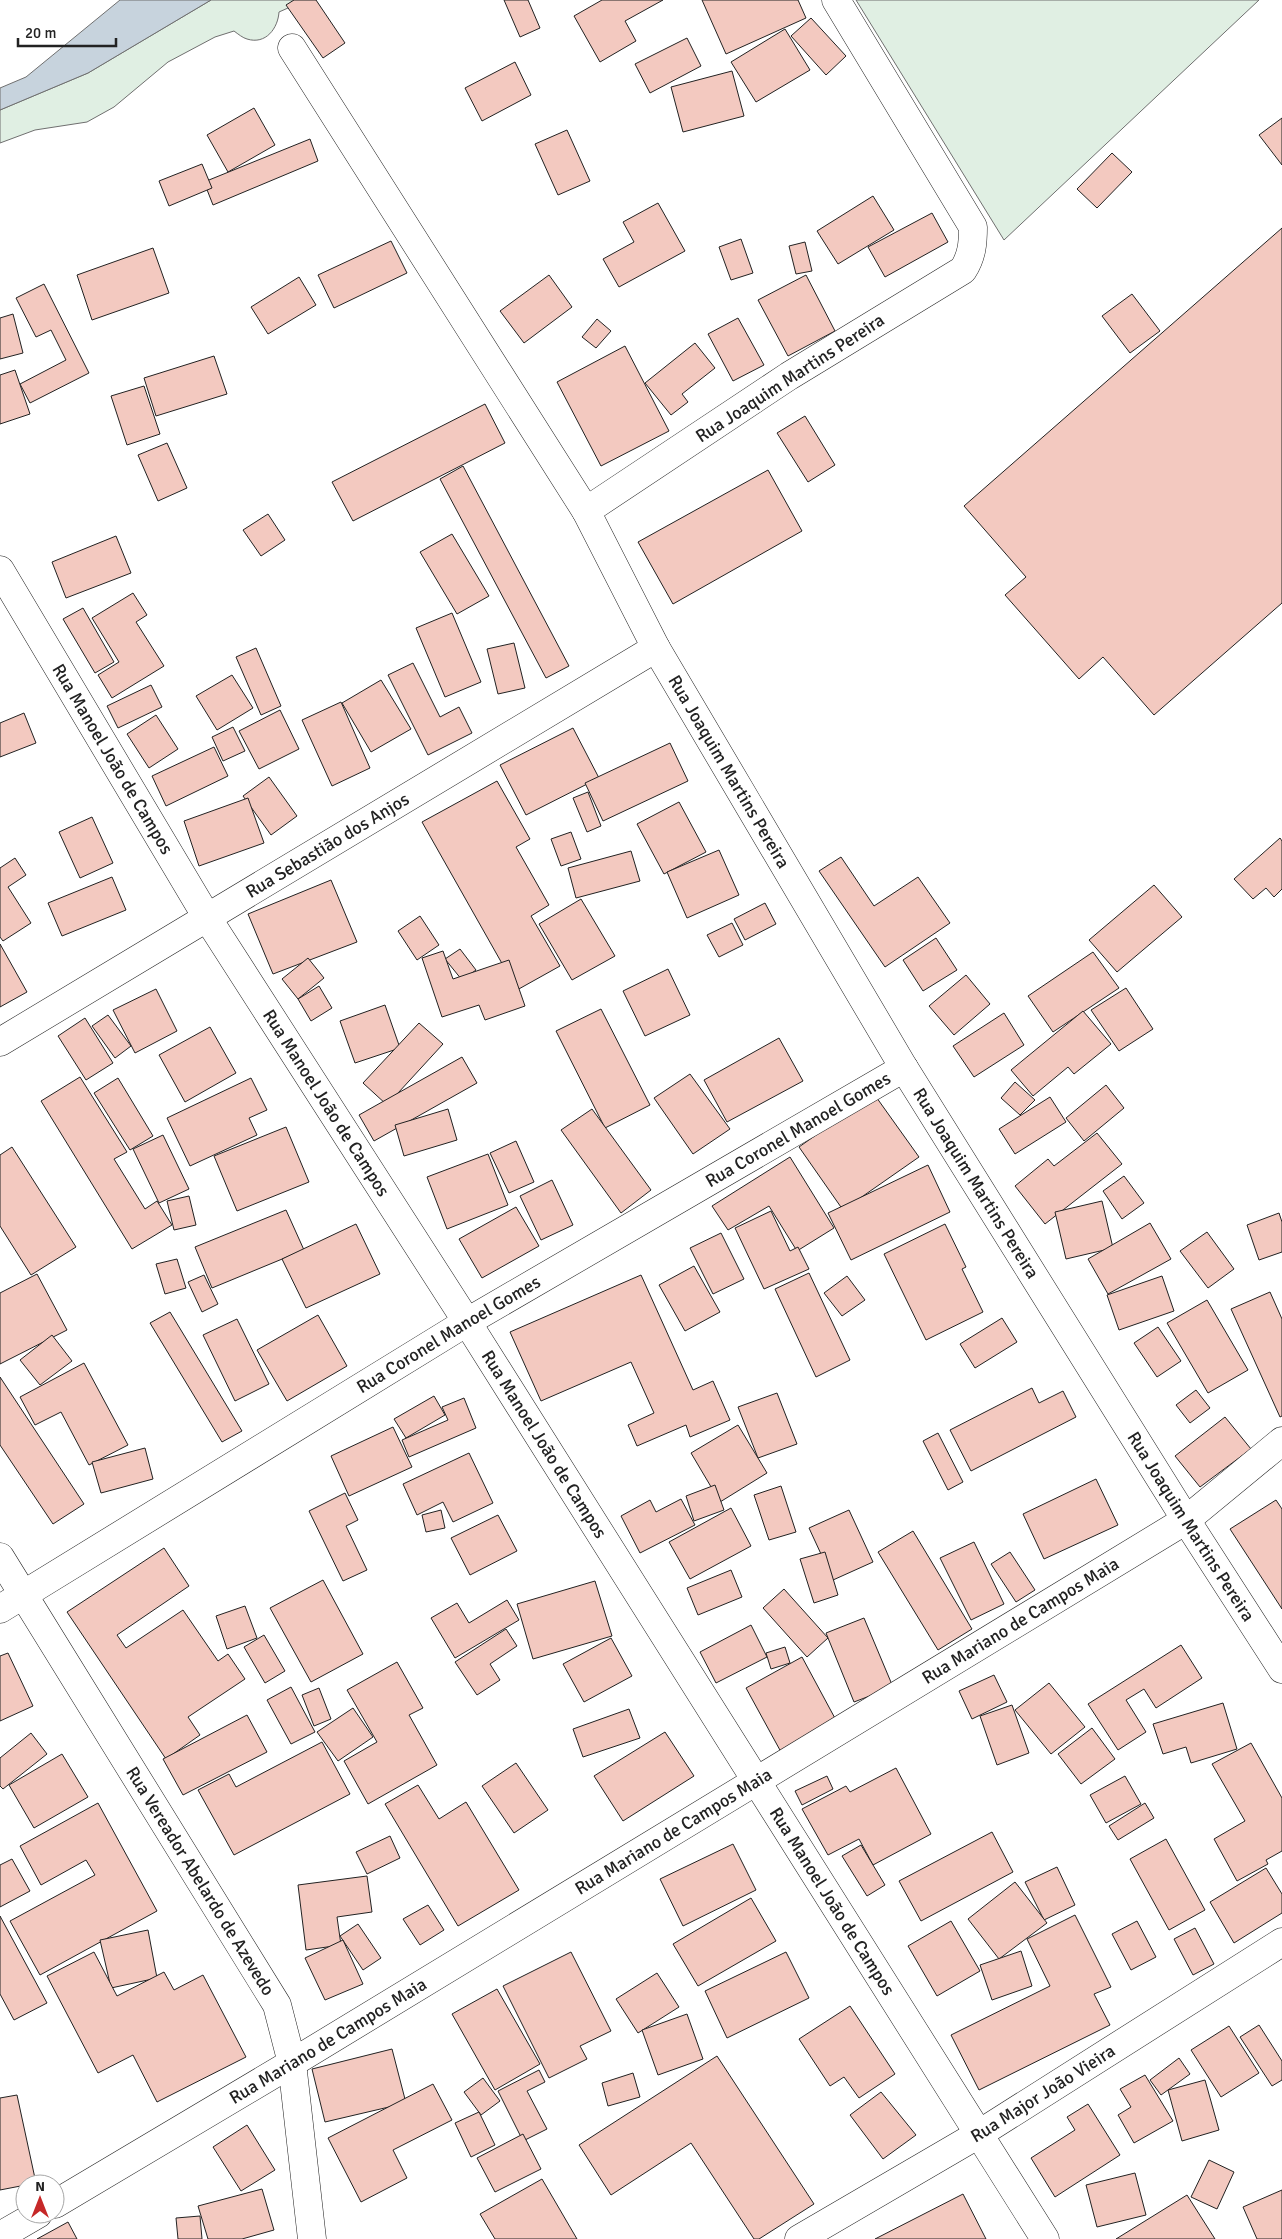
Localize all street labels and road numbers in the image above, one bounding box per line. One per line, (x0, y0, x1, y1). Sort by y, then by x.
street label: Rua Joaquim Martins Pereira (692, 309, 888, 447)
street label: Rua Manoel João de Campos (47, 660, 178, 858)
street label: Rua Joaquim Martins Pereira (663, 671, 795, 872)
street label: Rua Sebastião dos Anjos (242, 788, 413, 903)
street label: Rua Manoel João de Campos (258, 1005, 394, 1201)
street label: Rua Coronel Manoel Gomes (701, 1067, 895, 1192)
street label: Rua Joaquim Martins Pereira (908, 1084, 1044, 1283)
street label: Rua Coronel Manoel Gomes (353, 1271, 545, 1398)
street label: Rua Manoel João de Campos (477, 1346, 612, 1543)
street label: Rua Joaquim Martins Pereira (1123, 1427, 1259, 1626)
street label: Rua Mariano de Campos Maia (918, 1552, 1123, 1689)
street label: Rua Vereador Abelardo de Azevedo (121, 1763, 279, 2000)
street label: Rua Mariano de Campos Maia (571, 1763, 776, 1900)
street label: Rua Manoel João de Campos (765, 1803, 900, 1999)
street label: Rua Mariano de Campos Maia (225, 1973, 431, 2109)
street label: Rua Major João Vieira (967, 2040, 1119, 2147)

